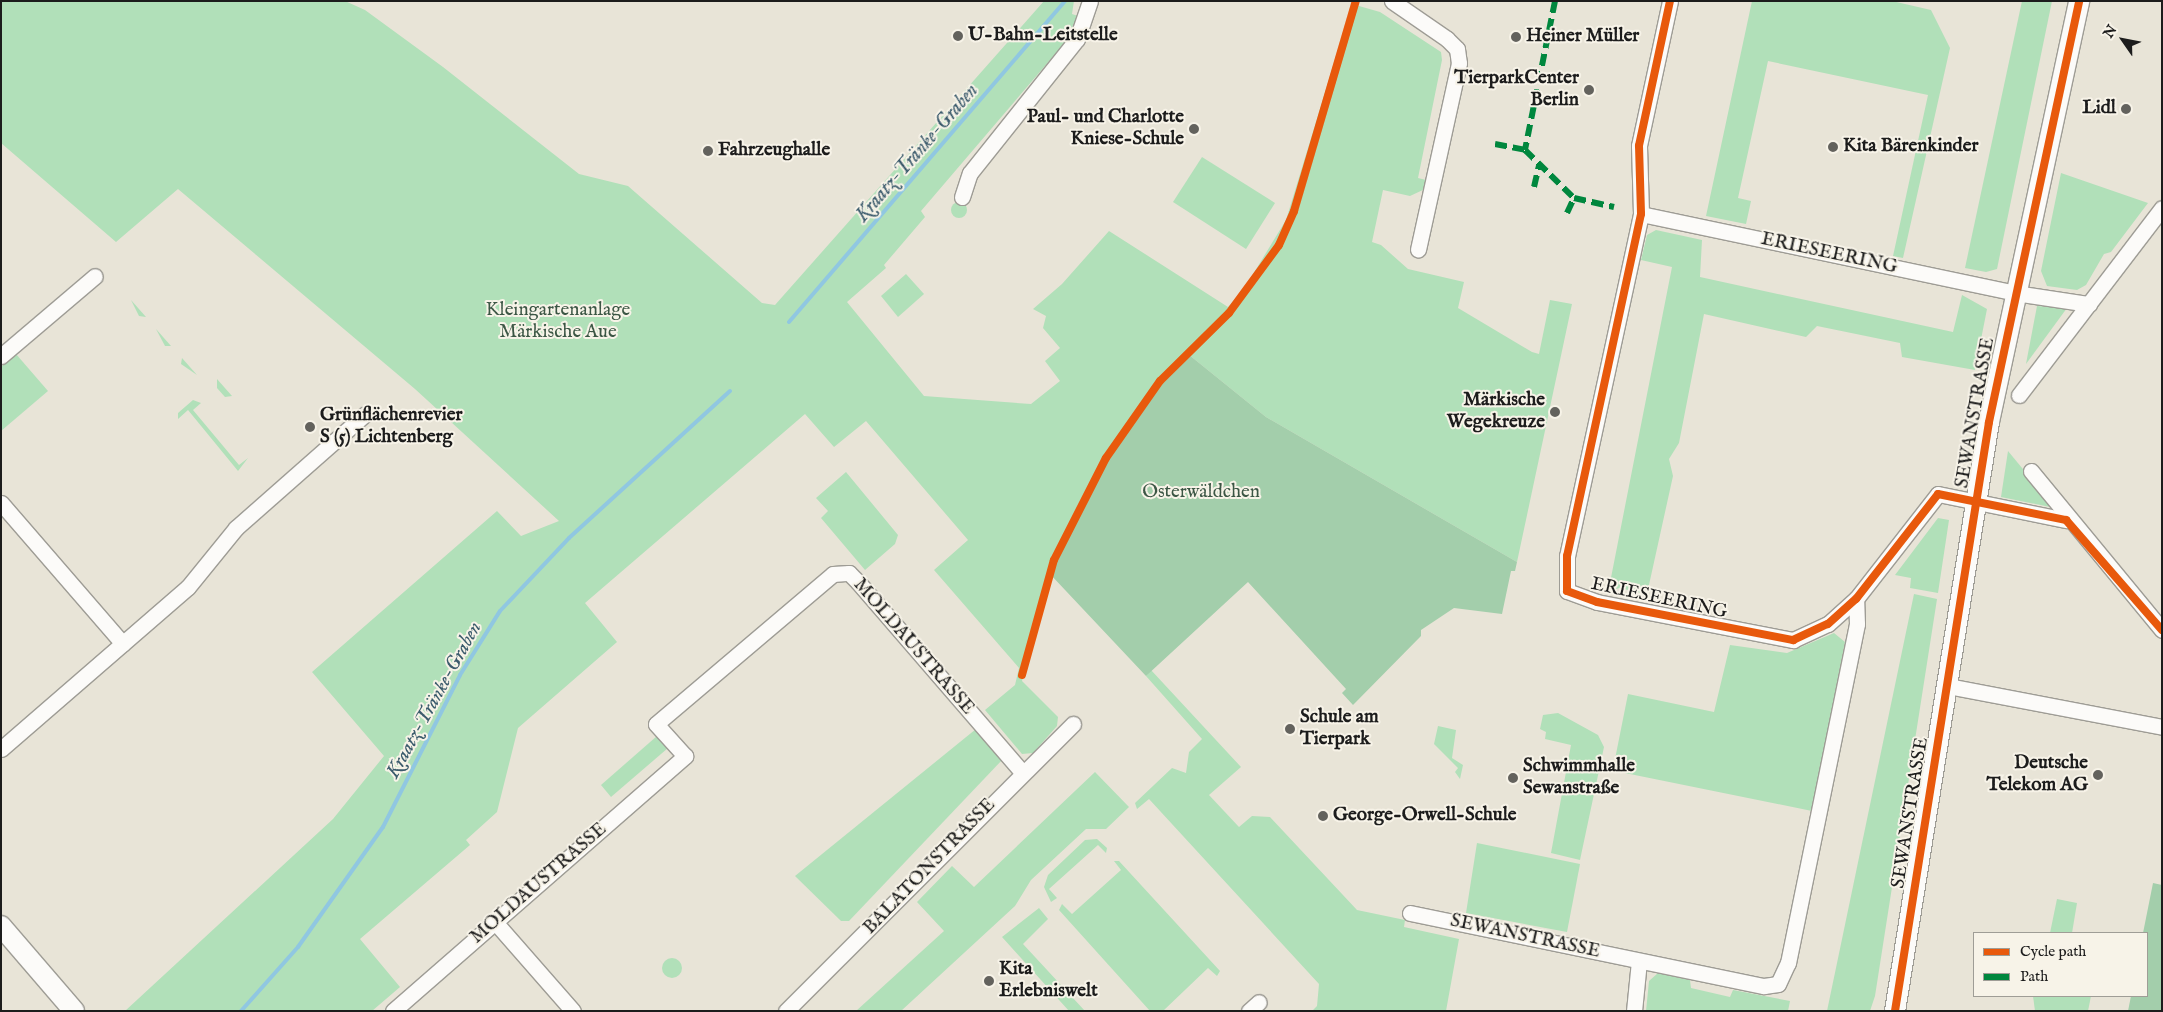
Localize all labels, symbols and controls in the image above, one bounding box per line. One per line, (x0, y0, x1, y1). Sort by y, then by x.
north arrow (2098, 15, 2148, 65)
text: N (2100, 22, 2121, 42)
place label: U-Bahn-Leitstelle (968, 25, 1118, 47)
place label: Heiner Müller (1526, 26, 1639, 48)
marker: U-Bahn-Leitstelle (952, 30, 964, 42)
marker: Heiner Müller (1510, 31, 1522, 43)
place label: TierparkCenter Berlin (1454, 68, 1579, 112)
water label: Kraatz-Tränke-Graben (850, 79, 984, 227)
marker: TierparkCenter Berlin (1583, 84, 1595, 96)
place label: Lidl (2082, 98, 2116, 120)
marker: Lidl (2120, 103, 2132, 115)
place label: Paul- und Charlotte Kniese-Schule (1027, 107, 1184, 151)
marker: Paul- und Charlotte Kniese-Schule (1188, 123, 1200, 135)
place label: Kita Bärenkinder (1843, 136, 1978, 158)
place label: Fahrzeughalle (718, 140, 830, 162)
marker: Kita Bärenkinder (1827, 141, 1839, 153)
marker: Fahrzeughalle (702, 145, 714, 157)
street label: ERIESEERING (1759, 228, 1899, 280)
park label: Kleingartenanlage Märkische Aue (486, 300, 630, 344)
street label: SEWANSTRASSE (1952, 336, 2000, 490)
place label: Märkische Wegekreuze (1447, 390, 1545, 434)
place label: Grünflächenrevier S (5) Lichtenberg (320, 405, 462, 449)
marker: Märkische Wegekreuze (1549, 406, 1561, 418)
marker: Grünflächenrevier S (5) Lichtenberg (304, 421, 316, 433)
park label: Osterwäldchen (1142, 482, 1260, 504)
street label: ERIESEERING (1589, 573, 1729, 625)
street label: MOLDAUSTRASSE (848, 574, 978, 720)
water label: Kraatz-Tränke-Graben (381, 618, 487, 782)
place label: Schule am Tierpark (1300, 707, 1379, 751)
marker: Schule am Tierpark (1284, 723, 1296, 735)
street label: SEWANSTRASSE (1888, 736, 1934, 890)
place label: Deutsche Telekom AG (1987, 753, 2088, 797)
place label: Schwimmhalle Sewanstraße (1523, 756, 1635, 800)
marker: Deutsche Telekom AG (2092, 769, 2104, 781)
marker: Schwimmhalle Sewanstraße (1507, 772, 1519, 784)
street label: BALATONSTRASSE (859, 794, 1001, 940)
place label: George-Orwell-Schule (1333, 805, 1516, 827)
marker: George-Orwell-Schule (1317, 810, 1329, 822)
street label: MOLDAUSTRASSE (466, 819, 612, 949)
street label: SEWANSTRASSE (1448, 910, 1602, 964)
legend (1973, 932, 2148, 997)
text: Cycle path (2020, 942, 2086, 961)
place label: Kita Erlebniswelt (999, 959, 1098, 1003)
text: Path (2020, 967, 2048, 986)
marker: Kita Erlebniswelt (983, 975, 995, 987)

